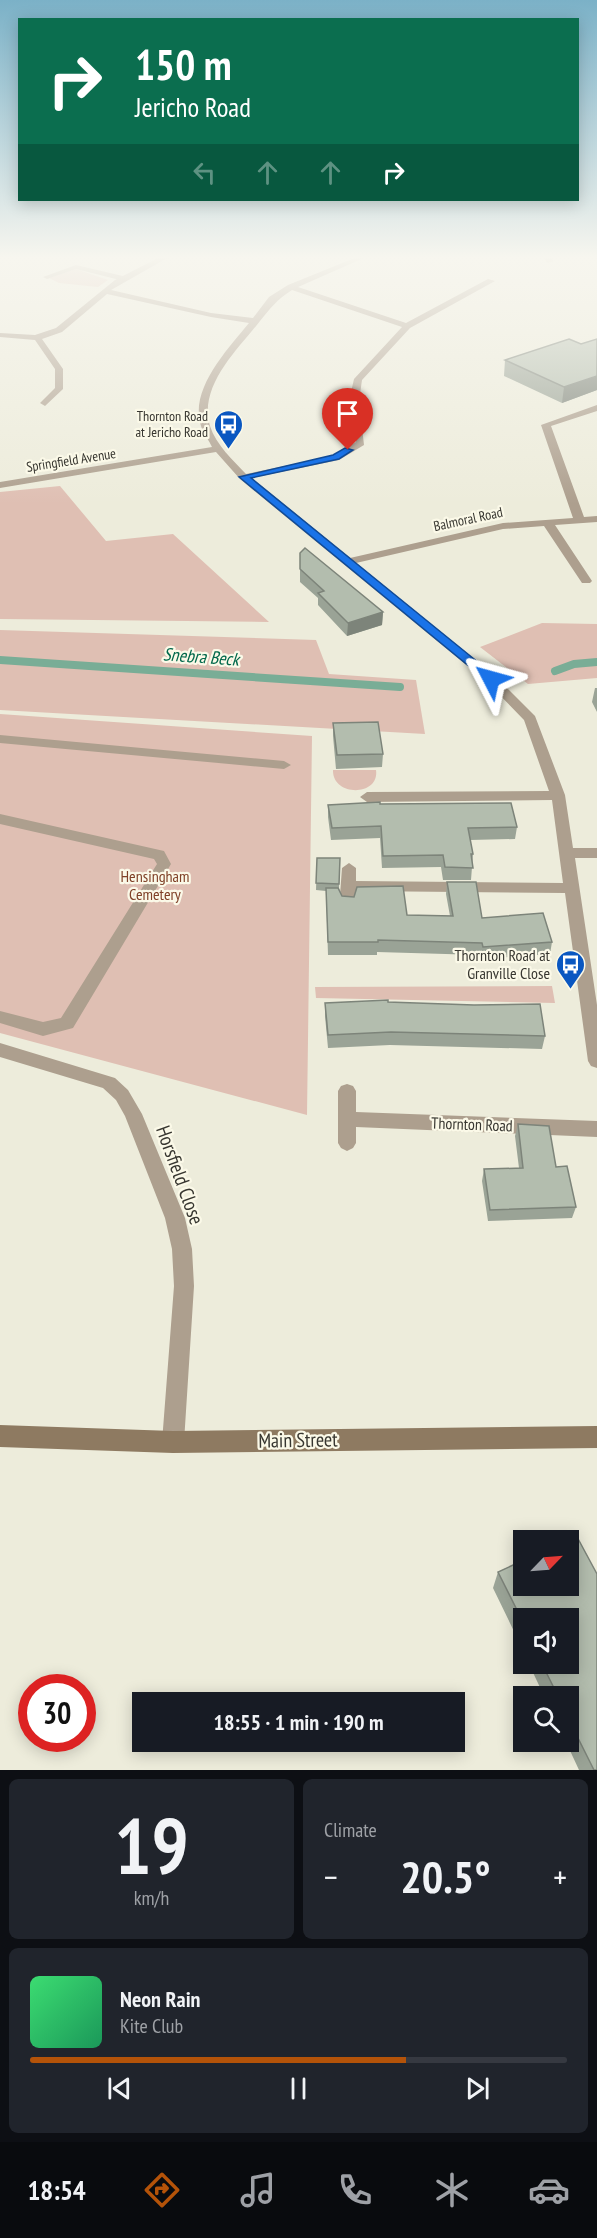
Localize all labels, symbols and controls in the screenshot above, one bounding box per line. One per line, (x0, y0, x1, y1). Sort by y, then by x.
text: 150 m (135, 37, 232, 92)
icon: right (36, 42, 114, 120)
text: Jericho Road (135, 90, 251, 124)
icon: left (188, 156, 221, 189)
icon: ahead (251, 156, 284, 189)
icon: ahead (314, 156, 347, 189)
icon: right (377, 156, 410, 189)
pin (322, 388, 373, 450)
icon: arrive (331, 397, 364, 430)
place label: Thornton Road at Jericho Road (136, 407, 208, 441)
bus stop icon: Thornton Road at Jericho Road (213, 408, 245, 450)
street label: Springfield Avenue (25, 444, 117, 476)
street label: Balmoral Road (432, 503, 504, 535)
water label: Snebra Beck (162, 642, 242, 671)
position arrow (459, 647, 523, 711)
park label: Hensingham Cemetery (121, 866, 189, 904)
place label: Thornton Road at Granville Close (454, 945, 551, 983)
bus stop icon: Thornton Road at Granville Close (555, 948, 587, 990)
street label: Thornton Road (431, 1113, 513, 1135)
street label: Horsfield Close (150, 1122, 210, 1228)
street label: Main Street (258, 1426, 338, 1454)
north arrow (513, 1530, 579, 1596)
map controls (513, 1530, 579, 1752)
button: sound (513, 1608, 579, 1674)
speed limit sign: 30 (18, 1674, 96, 1752)
button: search (513, 1686, 579, 1752)
text: 18:55 · 1 min · 190 m (213, 1708, 384, 1736)
text: 19 (114, 1795, 189, 1896)
text: Climate (324, 1817, 377, 1843)
text: 20.5° (400, 1847, 491, 1905)
text: − (324, 1855, 338, 1898)
text: + (553, 1855, 567, 1898)
text: km/h (134, 1885, 169, 1911)
text: Neon Rain (120, 1985, 200, 2013)
text: Kite Club (120, 2013, 183, 2039)
icon: previous (103, 2072, 136, 2105)
icon: pause (282, 2072, 315, 2105)
icon: next (461, 2072, 494, 2105)
icon: directions (141, 2169, 183, 2211)
icon: music (237, 2169, 279, 2211)
icon: phone (334, 2169, 376, 2211)
icon: climate (431, 2169, 473, 2211)
icon: car (528, 2169, 570, 2211)
text: 18:54 (27, 2173, 86, 2207)

